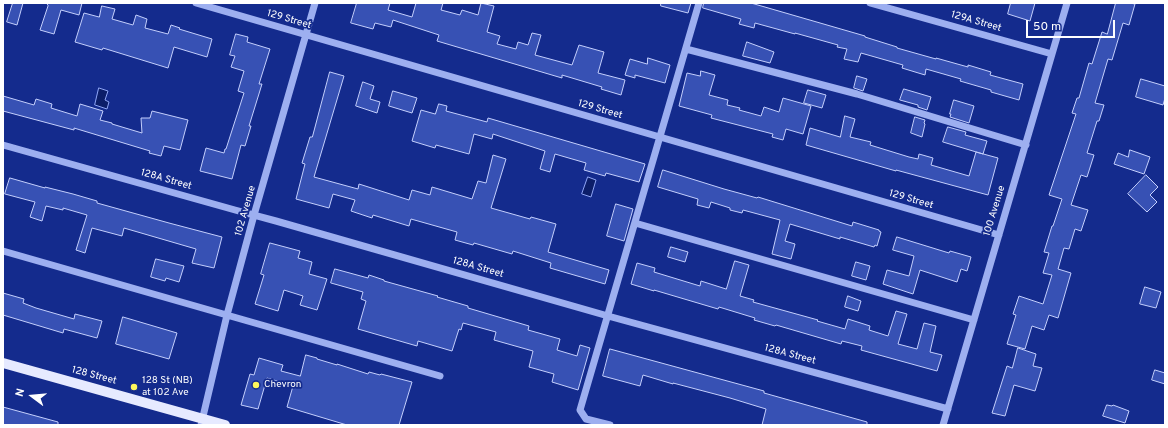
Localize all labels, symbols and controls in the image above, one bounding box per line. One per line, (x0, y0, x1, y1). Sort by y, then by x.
street label: 129 Street (265, 8, 313, 32)
street label: 129A Street (949, 9, 1003, 35)
scale bar (1028, 12, 1117, 38)
text: 50 m (1033, 19, 1061, 35)
street label: 129 Street (576, 98, 624, 122)
street label: 128A Street (139, 167, 193, 193)
street label: 102 Avenue (233, 184, 259, 238)
street label: 100 Avenue (982, 184, 1008, 238)
street label: 129 Street (887, 188, 935, 212)
street label: 128A Street (451, 255, 505, 281)
street label: 128A Street (763, 342, 817, 368)
street label: 128 Street (70, 364, 118, 388)
place label: 128 St (NB) at 102 Ave (142, 375, 193, 398)
north arrow (12, 376, 52, 416)
place label: Chevron (264, 379, 301, 391)
marker: Chevron (251, 380, 261, 390)
marker: 128 St (NB) at 102 Ave (129, 382, 139, 392)
text: N (13, 387, 28, 398)

